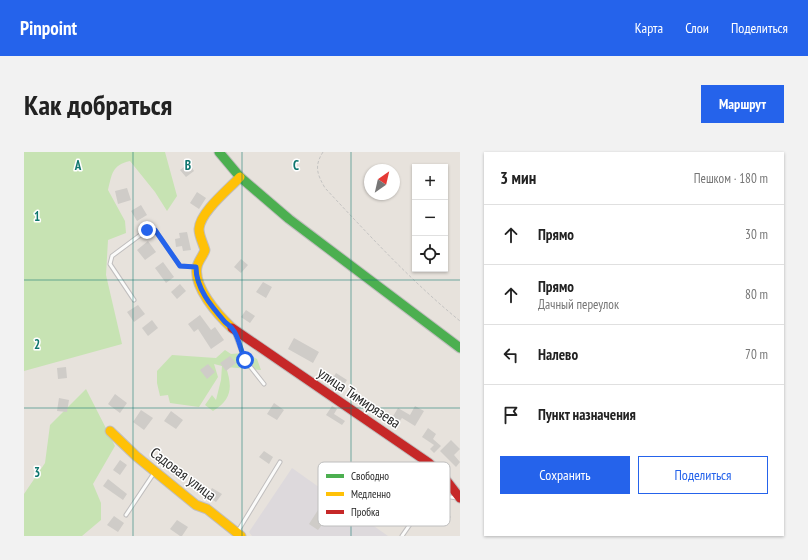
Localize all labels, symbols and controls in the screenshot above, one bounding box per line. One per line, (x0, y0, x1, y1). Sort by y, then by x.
text: Pinpoint (20, 16, 77, 40)
text: Карта (635, 19, 663, 37)
text: Слои (685, 19, 709, 37)
text: Поделиться (731, 19, 788, 37)
button: Маршрут (701, 85, 784, 123)
text: Как добраться (24, 86, 172, 123)
text: A (74, 157, 82, 174)
text: B (185, 157, 191, 174)
text: C (293, 157, 299, 174)
north arrow (364, 164, 400, 200)
map controls (412, 164, 448, 272)
button: + (412, 164, 448, 200)
text: 3 мин (500, 167, 536, 189)
text: Пешком · 180 m (694, 170, 768, 187)
button: − (412, 200, 448, 236)
text: 1 (34, 208, 40, 225)
route end (138, 221, 156, 239)
icon: ahead (500, 224, 522, 246)
text: Прямо (538, 225, 574, 244)
text: 30 m (745, 226, 768, 243)
button: locate (412, 236, 448, 272)
text: Прямо (538, 277, 574, 296)
icon: ahead (500, 284, 522, 306)
text: 80 m (745, 286, 768, 303)
text: Дачный переулок (538, 296, 619, 313)
text: 2 (34, 336, 40, 353)
icon: left (500, 344, 522, 366)
text: Налево (538, 345, 578, 364)
text: 70 m (745, 346, 768, 363)
route start (236, 351, 254, 369)
street label: улица Тимирязева (314, 363, 404, 432)
icon: arrive (500, 404, 522, 426)
text: Пункт назначения (538, 405, 636, 424)
street label: Садовая улица (147, 443, 220, 505)
button: Сохранить (500, 456, 630, 494)
button: Поделиться (638, 456, 768, 494)
legend (318, 462, 450, 526)
text: 3 (34, 464, 40, 481)
text: Свободно (351, 469, 389, 483)
text: Медленно (351, 487, 391, 501)
text: Пробка (351, 505, 380, 519)

